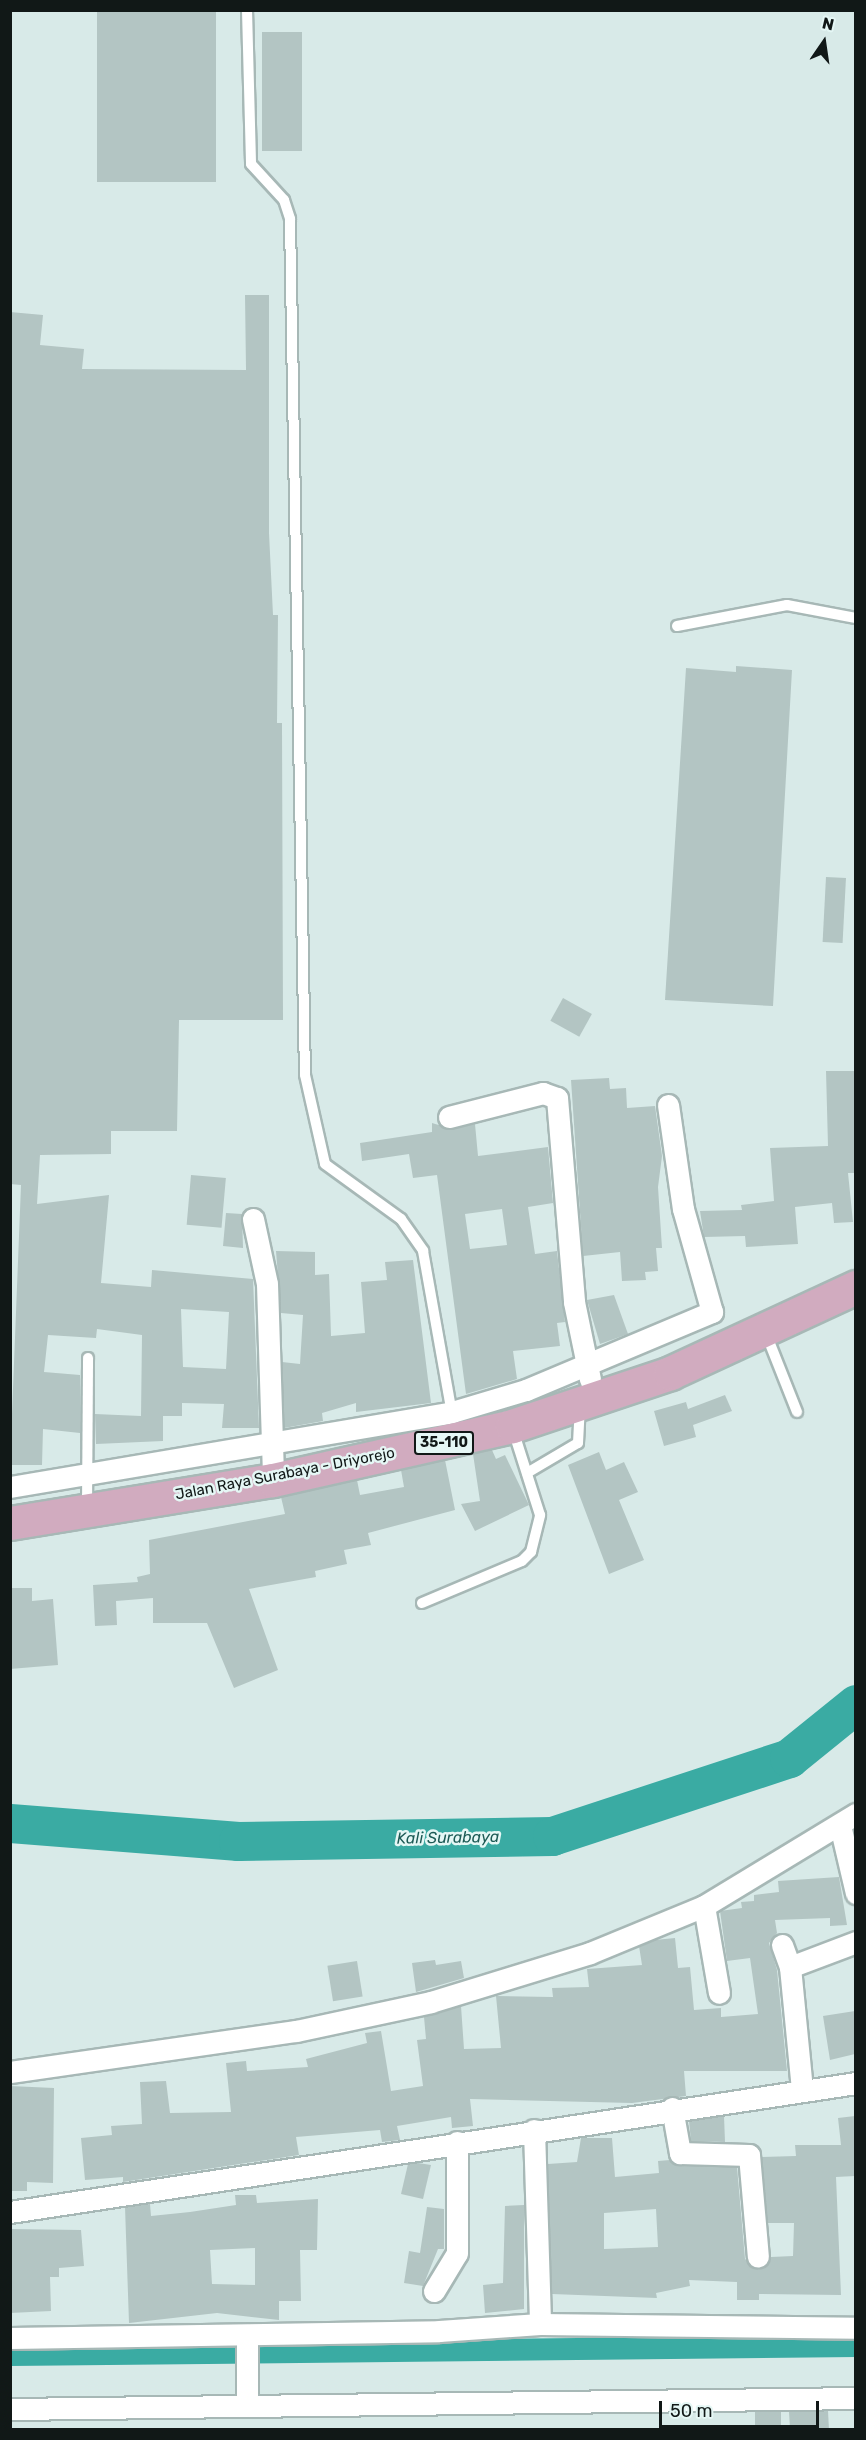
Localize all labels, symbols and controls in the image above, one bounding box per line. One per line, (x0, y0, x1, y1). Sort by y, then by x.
north arrow (794, 12, 854, 72)
text: N (820, 13, 836, 35)
road number: 35-110 (412, 1432, 476, 1454)
street label: Jalan Raya Surabaya - Driyorejo (174, 1444, 396, 1504)
water label: Kali Surabaya (396, 1828, 500, 1848)
scale bar (662, 2389, 822, 2427)
text: 50 m (670, 2400, 713, 2422)

